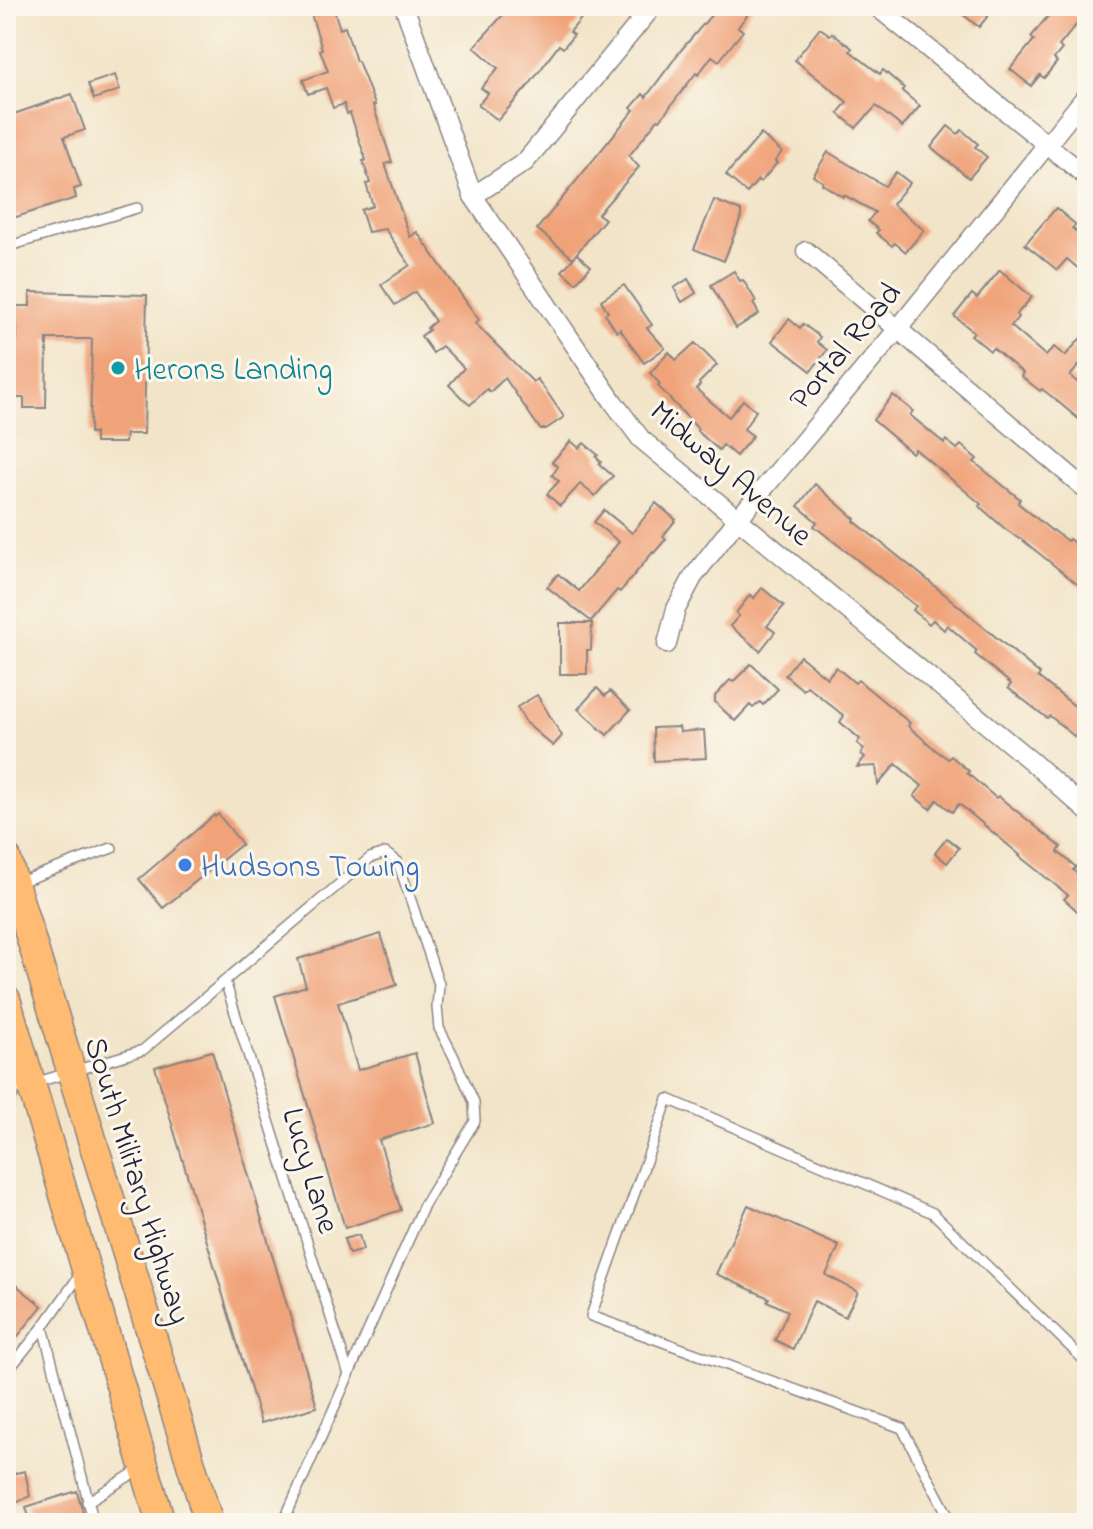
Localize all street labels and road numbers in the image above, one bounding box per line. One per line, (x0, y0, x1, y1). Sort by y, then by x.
street label: Portal Road (779, 273, 914, 421)
street label: Midway Avenue (638, 390, 822, 559)
street label: South Military Highway (70, 1032, 202, 1330)
street label: Lucy Lane (267, 1102, 350, 1240)

